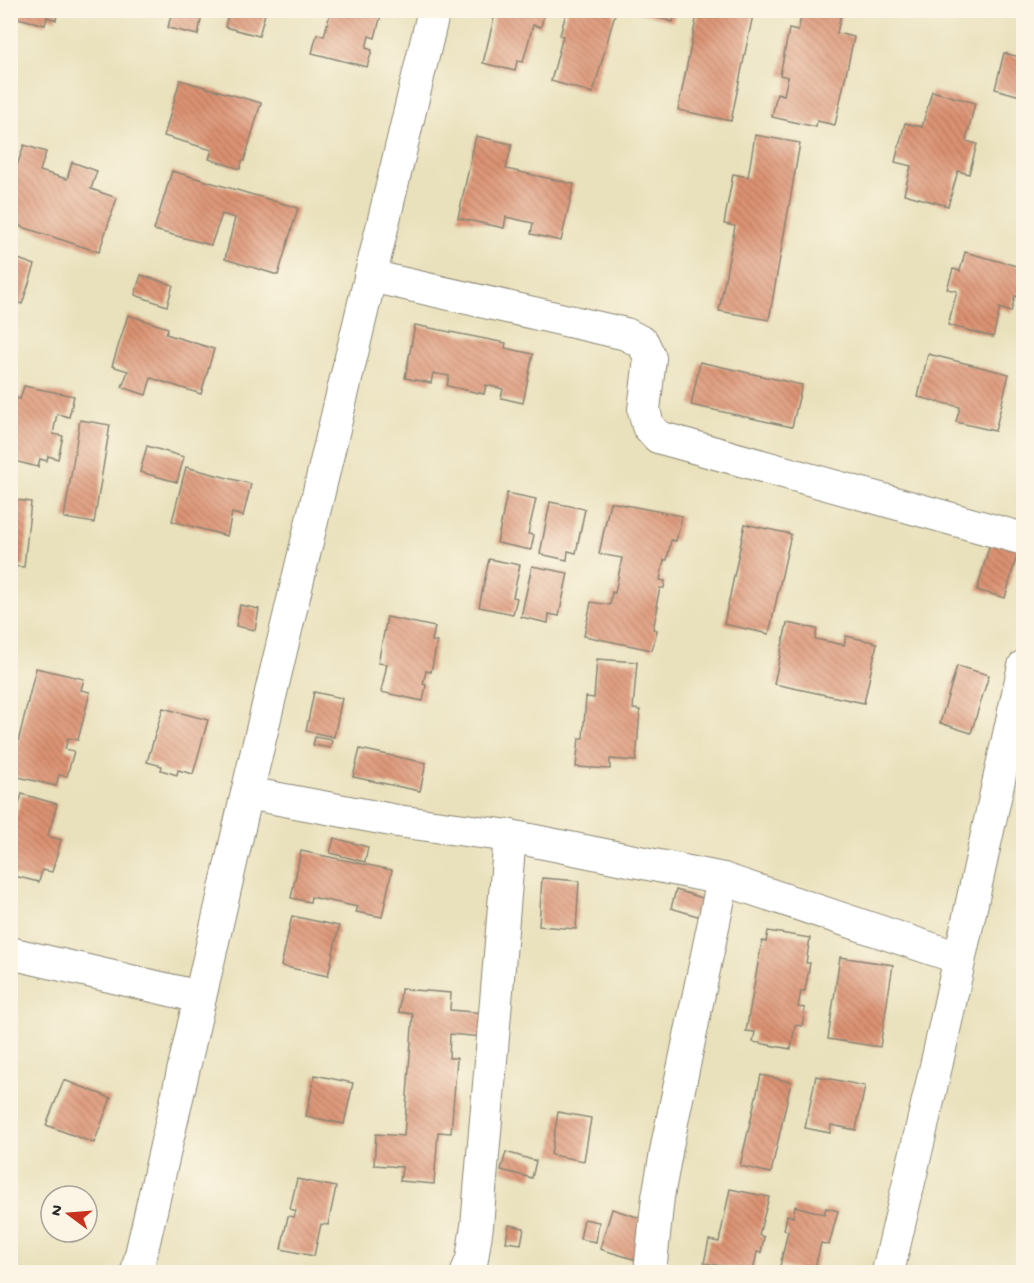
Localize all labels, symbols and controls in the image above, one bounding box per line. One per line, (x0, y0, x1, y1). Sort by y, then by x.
north arrow (39, 1184, 99, 1244)
text: N (47, 1203, 69, 1218)

